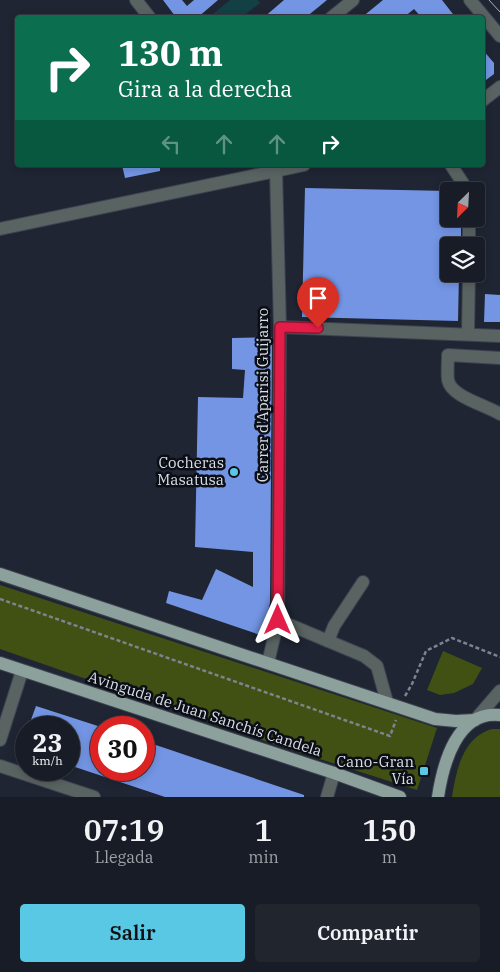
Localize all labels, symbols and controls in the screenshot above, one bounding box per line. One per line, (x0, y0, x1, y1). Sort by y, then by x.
text: 130 m (118, 30, 223, 76)
icon: right (35, 35, 100, 100)
text: Gira a la derecha (118, 74, 292, 103)
icon: left (157, 130, 185, 158)
icon: ahead (210, 130, 238, 158)
icon: ahead (263, 130, 291, 158)
icon: right (316, 130, 344, 158)
north arrow (440, 182, 485, 228)
map controls (440, 182, 485, 282)
button: layers (440, 237, 485, 282)
pin (297, 277, 339, 328)
icon: arrive (304, 284, 332, 312)
street label: Carrer d'Aparisi Guijarro (253, 308, 272, 482)
place label: Cocheras Masatusa (157, 453, 224, 489)
marker: Cocheras Masatusa (228, 466, 240, 478)
position arrow (251, 593, 303, 645)
street label: Avinguda de Juan Sanchís Candela (86, 667, 325, 760)
speed limit sign: 30 (90, 716, 155, 781)
text: 23 (32, 726, 63, 759)
place label: Cano-Gran Vía (336, 752, 414, 788)
text: km/h (32, 753, 63, 768)
marker: Cano-Gran Vía (418, 765, 430, 777)
text: 07:19 (84, 810, 165, 849)
text: 1 (254, 810, 272, 849)
text: 150 (362, 810, 416, 849)
text: Llegada (95, 847, 153, 867)
text: min (248, 847, 279, 867)
text: m (382, 847, 397, 867)
button: Salir (20, 904, 245, 962)
button: Compartir (255, 904, 480, 962)

